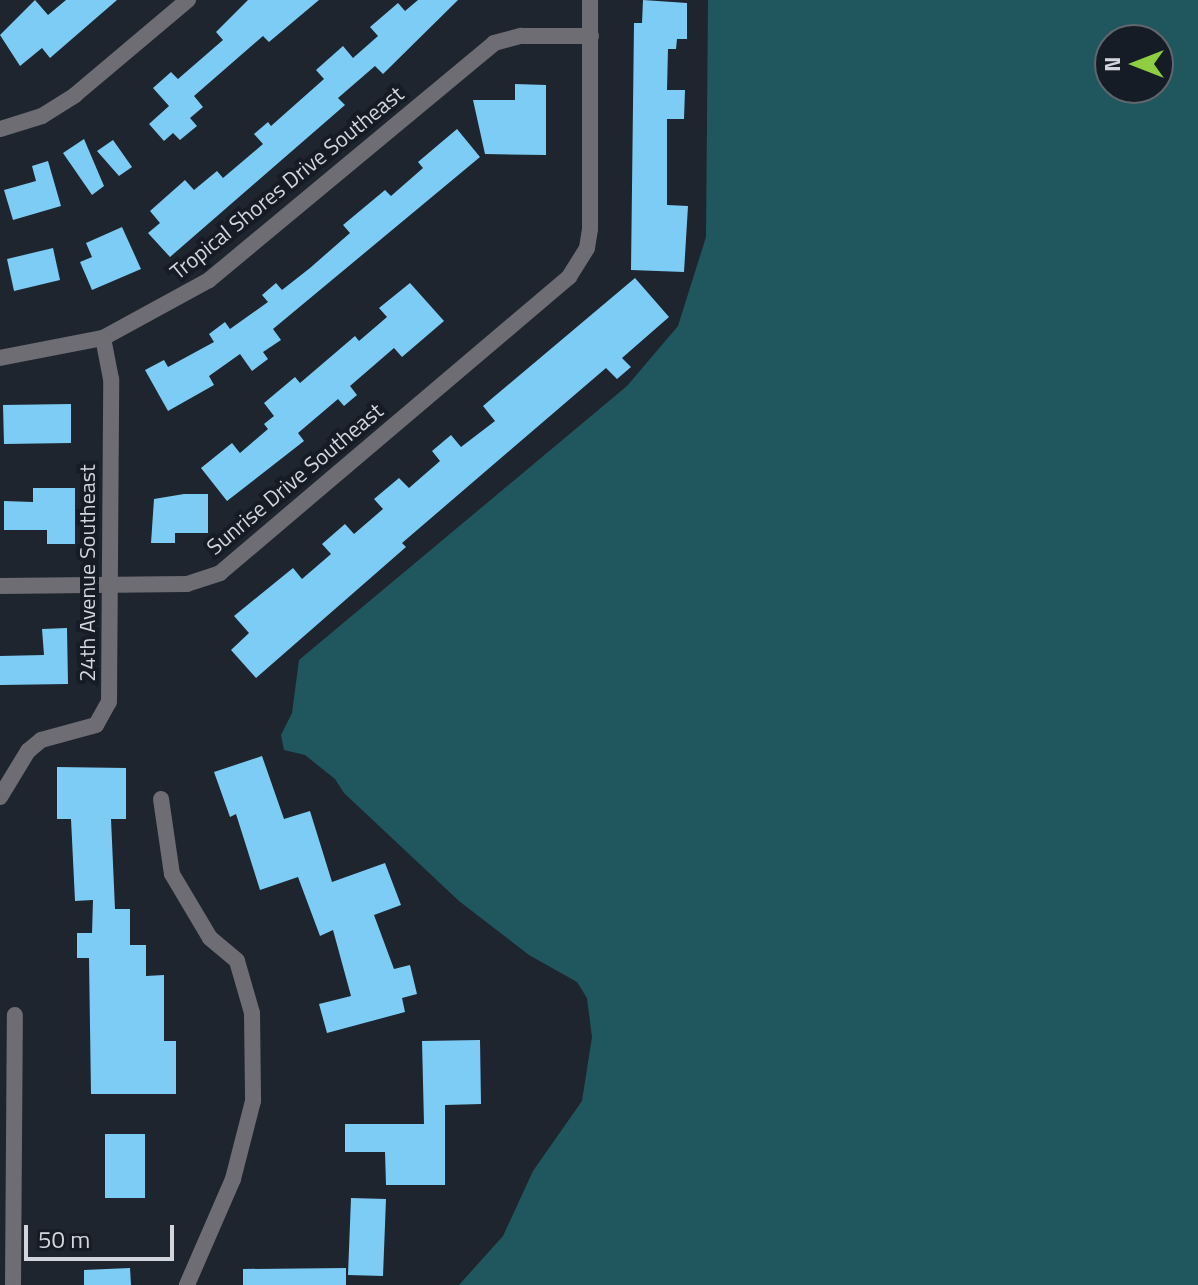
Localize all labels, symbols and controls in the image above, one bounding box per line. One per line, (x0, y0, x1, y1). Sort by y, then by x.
north arrow (1094, 24, 1174, 104)
text: N (1095, 56, 1129, 72)
street label: Tropical Shores Drive Southeast (165, 81, 409, 285)
street label: Sunrise Drive Southeast (202, 398, 388, 560)
street label: 24th Avenue Southeast (75, 464, 101, 682)
scale bar (28, 1209, 178, 1259)
text: 50 m (38, 1221, 90, 1257)

